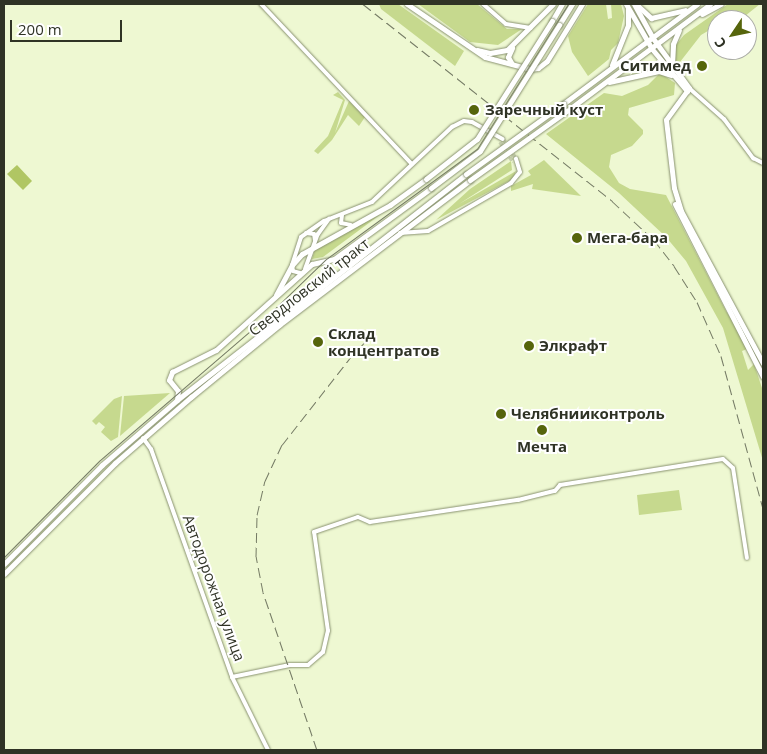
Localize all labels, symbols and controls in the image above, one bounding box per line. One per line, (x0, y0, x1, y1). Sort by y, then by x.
scale bar (12, 10, 125, 42)
north arrow (707, 10, 757, 60)
text: 200 m (18, 19, 62, 39)
text: С (710, 34, 730, 52)
place label: Ситимед (620, 57, 691, 75)
marker: Ситимед (695, 59, 709, 73)
place label: Заречный куст (485, 101, 603, 119)
marker: Заречный куст (467, 103, 481, 117)
place label: Мега-бара (587, 229, 668, 247)
marker: Мега-бара (571, 232, 583, 244)
street label: Свердловский тракт (245, 234, 373, 340)
place label: Склад концентратов (328, 324, 439, 359)
marker: Склад концентратов (312, 336, 324, 348)
place label: Элкрафт (539, 337, 607, 355)
marker: Элкрафт (523, 340, 535, 352)
place label: Челябнииконтроль (511, 405, 665, 423)
marker: Челябнииконтроль (495, 408, 507, 420)
marker: Мечта (536, 424, 548, 436)
place label: Мечта (517, 438, 567, 456)
street label: Автодорожная улица (179, 512, 249, 664)

